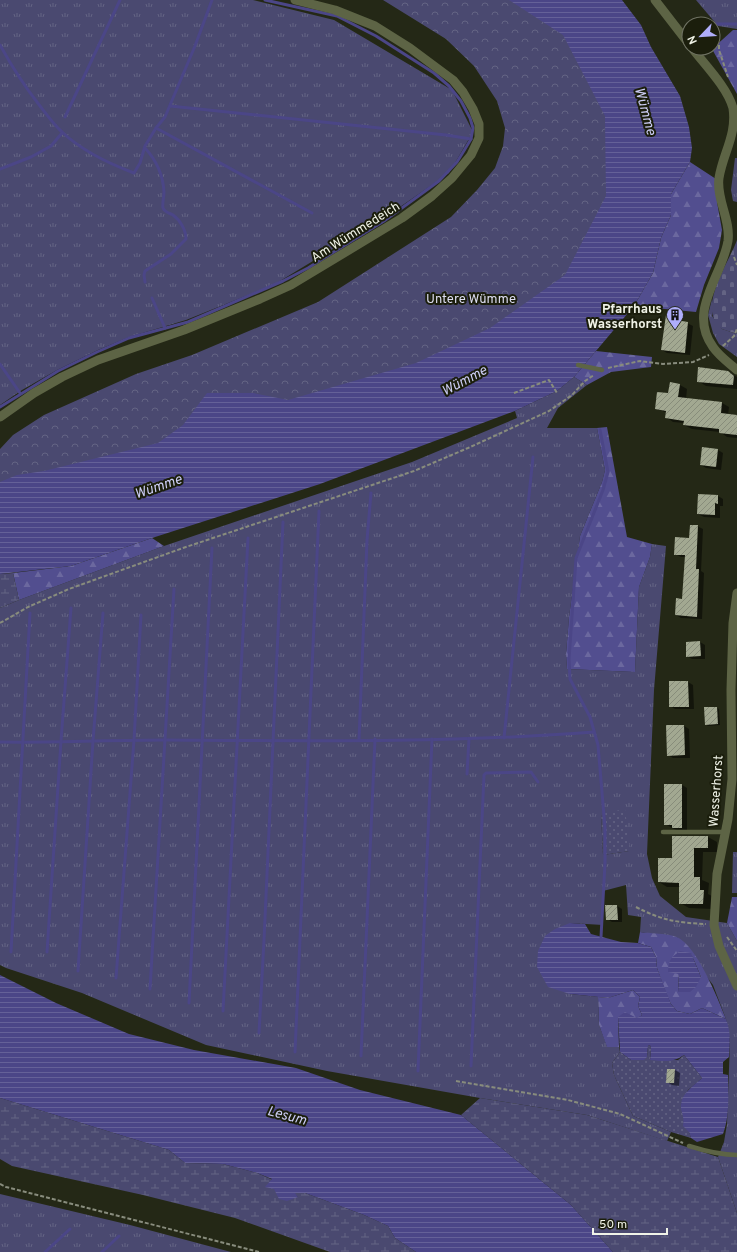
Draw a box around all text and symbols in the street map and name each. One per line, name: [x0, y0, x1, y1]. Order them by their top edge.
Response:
north arrow: [681, 16, 721, 56]
text: N: [685, 33, 701, 46]
water label: Wümme: [630, 86, 659, 138]
street label: Am Wümmedeich: [309, 199, 403, 266]
park label: Untere Wümme: [426, 292, 516, 308]
place label: Pfarrhaus Wasserhorst: [587, 302, 662, 333]
building icon: Pfarrhaus Wasserhorst: [665, 305, 685, 330]
water label: Wümme: [439, 362, 491, 400]
water label: Wümme: [133, 471, 185, 503]
street label: Wasserhorst: [706, 755, 727, 828]
water label: Lesum: [265, 1103, 309, 1130]
scale bar: [593, 1210, 667, 1236]
text: 50 m: [599, 1217, 627, 1233]

